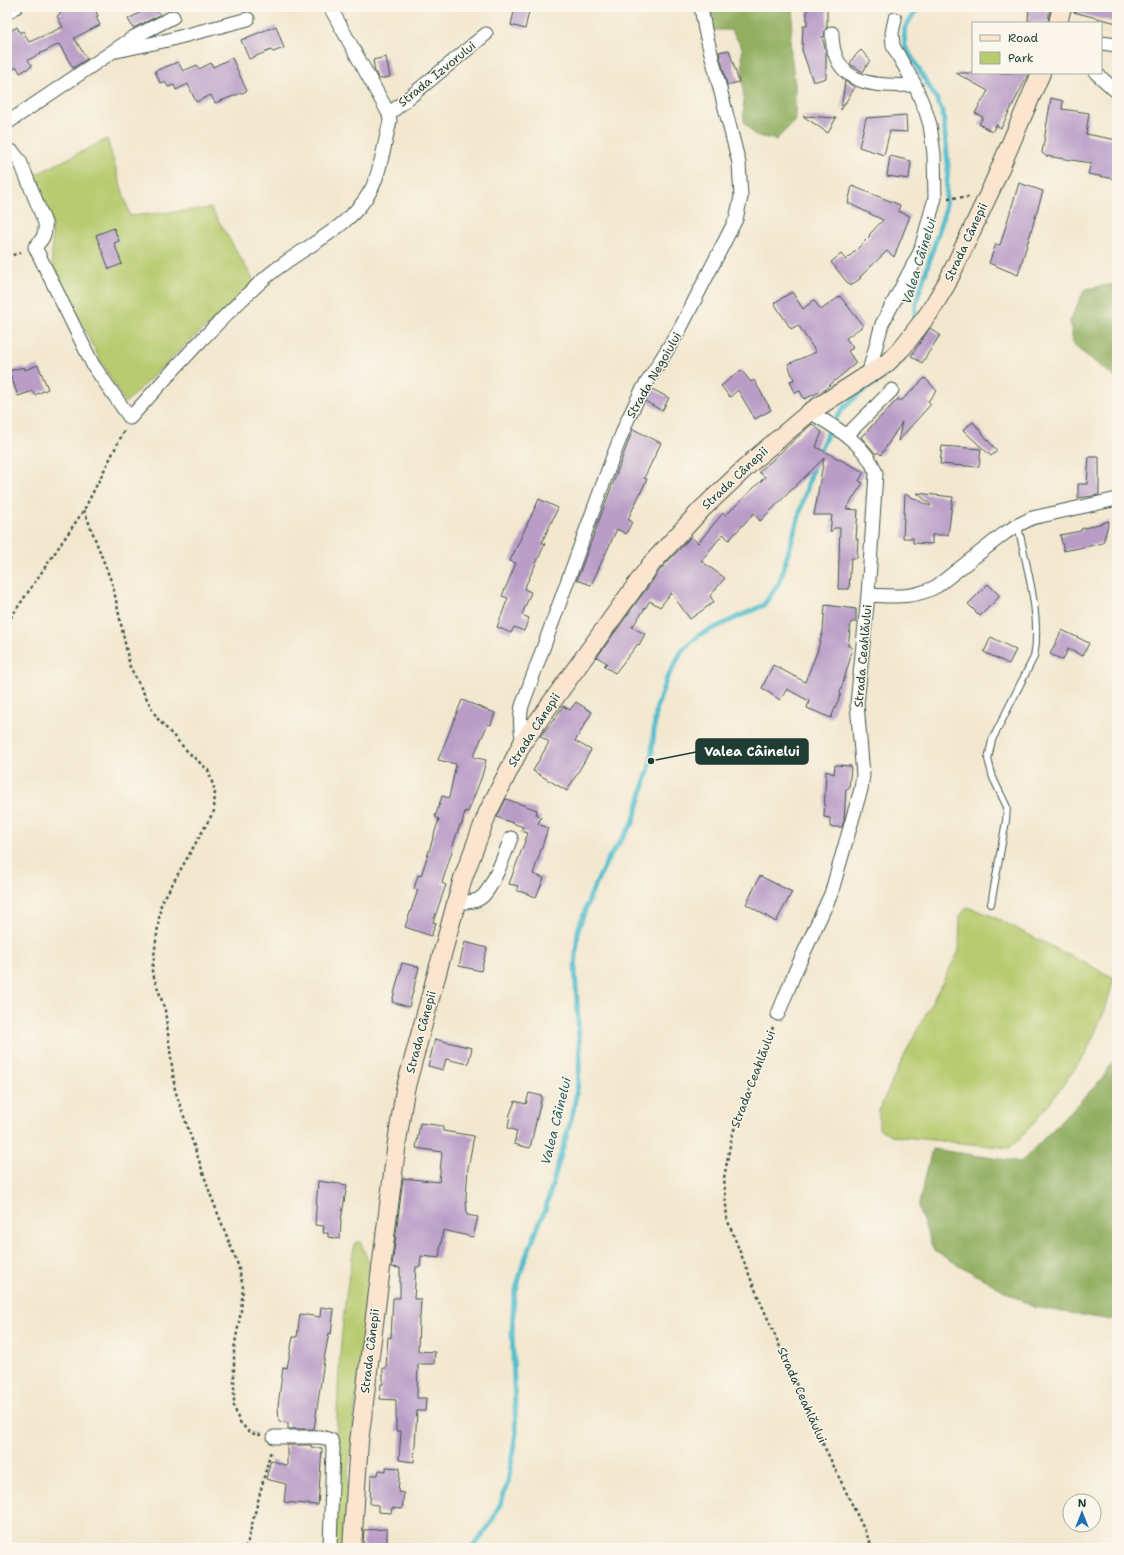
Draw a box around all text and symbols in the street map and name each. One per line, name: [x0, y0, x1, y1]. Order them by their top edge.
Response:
legend: [972, 22, 1102, 74]
text: Road: [1008, 30, 1039, 46]
street label: Strada Izvorului: [395, 38, 479, 110]
text: Park: [1008, 50, 1034, 66]
street label: Strada Cânepii: [941, 200, 991, 284]
water label: Valea Câinelui: [898, 215, 940, 306]
street label: Strada Negoiului: [623, 329, 685, 421]
street label: Strada Cânepii: [698, 443, 772, 513]
street label: Strada Ceahlăului: [851, 604, 875, 708]
street label: Strada Cânepii: [504, 690, 564, 770]
callout: Valea Câinelui: [696, 739, 808, 764]
text: Valea Câinelui: [704, 743, 800, 760]
street label: Strada Cânepii: [402, 989, 440, 1075]
street label: Strada Ceahlăului: [727, 1028, 779, 1130]
water label: Valea Câinelui: [537, 1075, 575, 1166]
street label: Strada Cânepii: [357, 1308, 383, 1394]
street label: Strada Ceahlăului: [774, 1345, 830, 1445]
north arrow: [1062, 1493, 1102, 1533]
text: N: [1078, 1496, 1087, 1511]

